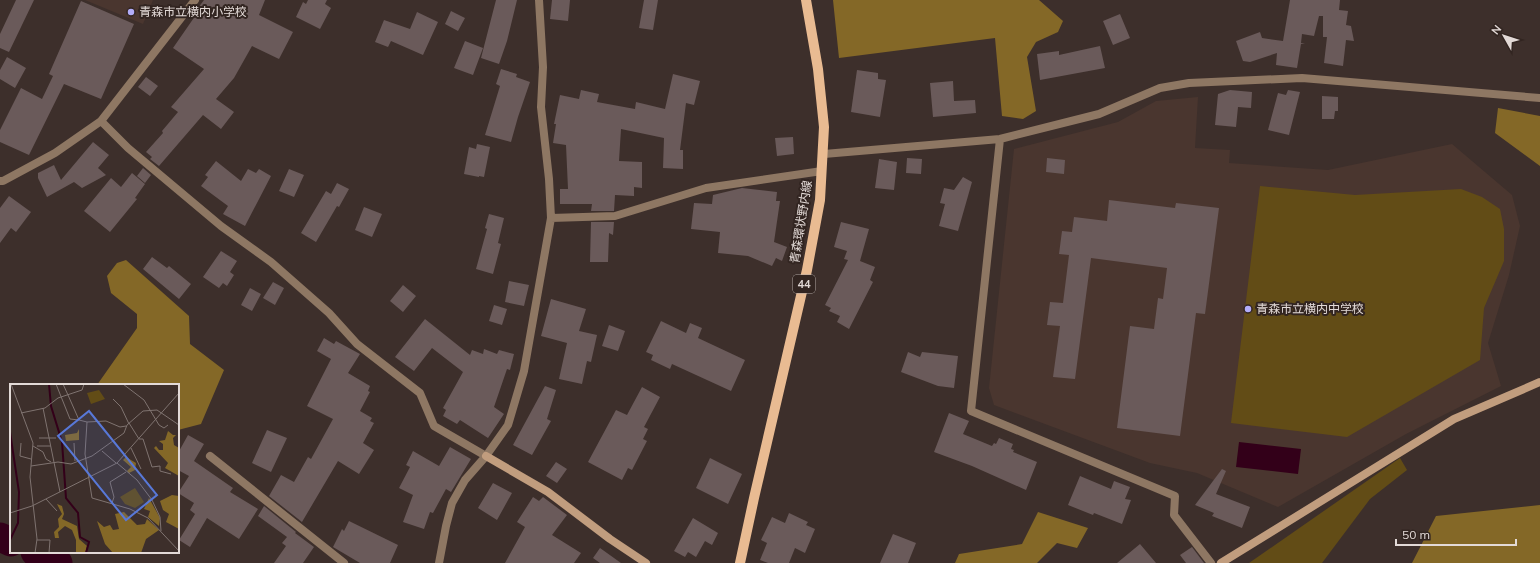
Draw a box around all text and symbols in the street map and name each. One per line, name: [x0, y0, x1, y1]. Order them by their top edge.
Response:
place label: 青森市立横内小学校: [139, 4, 247, 19]
marker: 青森市立横内小学校: [126, 7, 136, 17]
north arrow: [1484, 16, 1524, 56]
text: N: [1488, 22, 1504, 37]
street label: 青森環状野内線: [787, 179, 814, 265]
road number: 44: [793, 275, 815, 293]
place label: 青森市立横内中学校: [1256, 301, 1364, 316]
marker: 青森市立横内中学校: [1243, 304, 1253, 314]
inset map: [10, 384, 179, 553]
scale bar: [1396, 521, 1516, 547]
text: 50 m: [1402, 527, 1430, 542]

